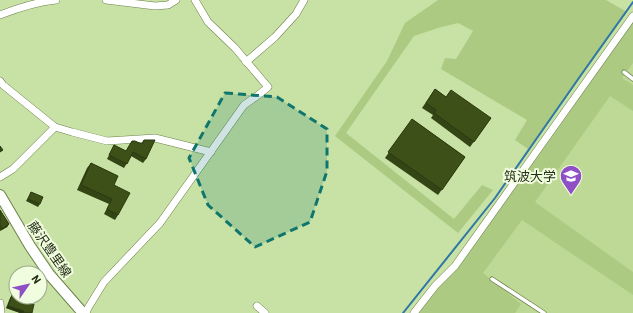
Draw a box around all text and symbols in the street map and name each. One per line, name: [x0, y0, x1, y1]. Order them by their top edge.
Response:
school or university icon: 筑波大学: [558, 163, 584, 196]
place label: 筑波大学: [504, 168, 556, 184]
street label: 藤沢豊里線: [25, 218, 75, 280]
north arrow: [8, 265, 48, 305]
text: N: [29, 272, 44, 286]

